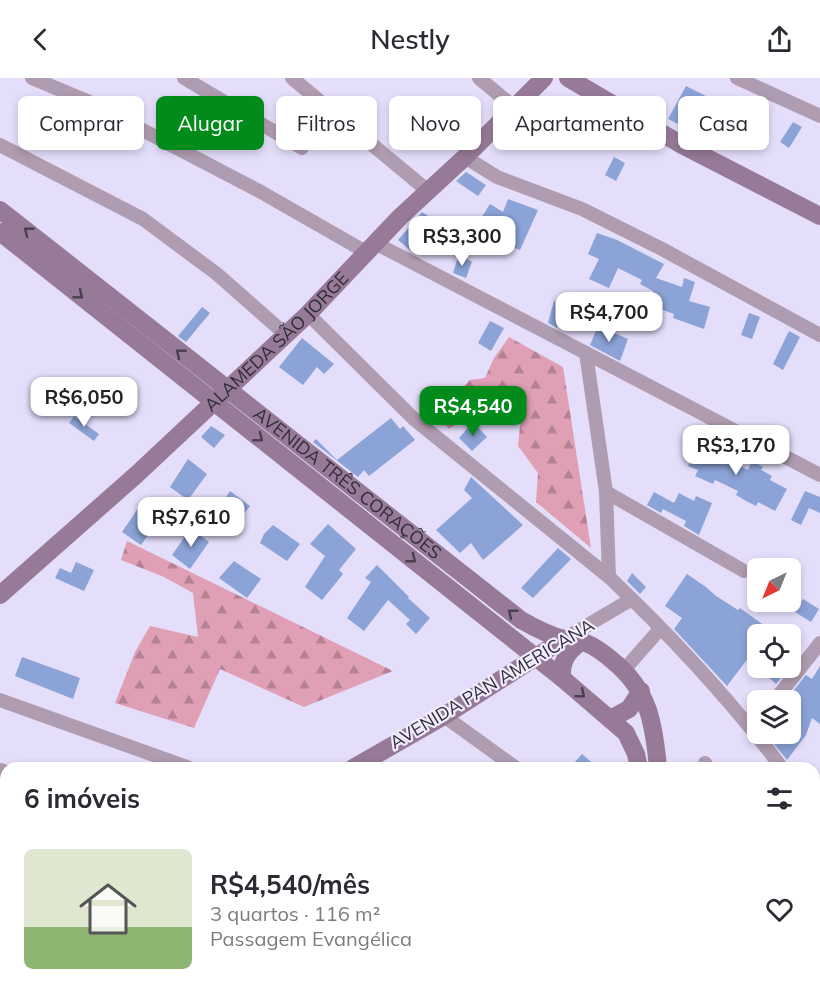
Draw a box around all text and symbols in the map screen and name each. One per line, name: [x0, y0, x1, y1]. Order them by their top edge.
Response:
text: Nestly: [370, 22, 450, 56]
icon: back: [24, 23, 57, 56]
icon: share: [763, 23, 796, 56]
chip: Comprar: [18, 96, 144, 150]
chip: Alugar: [156, 96, 264, 150]
chip: Filtros: [276, 96, 377, 150]
chip: Novo: [389, 96, 481, 150]
chip: Apartamento: [493, 96, 666, 150]
chip: Casa: [678, 96, 769, 150]
pin: R$3,300: [407, 216, 517, 267]
text: R$3,300: [423, 223, 502, 248]
one-way arrow: [24, 228, 35, 239]
street label: ALAMEDA SÃO JORGE: [199, 267, 353, 416]
one-way arrow: [72, 287, 83, 298]
pin: R$4,700: [554, 292, 664, 343]
text: R$4,700: [570, 299, 649, 324]
one-way arrow: [176, 349, 187, 360]
pin: R$6,050: [29, 377, 139, 428]
text: R$6,050: [45, 384, 124, 409]
pin: R$4,540: [418, 386, 528, 437]
text: R$4,540: [434, 393, 513, 418]
street label: AVENIDA TRÊS CORAÇÕES: [249, 402, 446, 564]
pin: R$3,170: [681, 425, 791, 476]
one-way arrow: [252, 431, 263, 442]
text: R$3,170: [697, 432, 776, 457]
pin: R$7,610: [136, 497, 246, 548]
text: R$7,610: [152, 504, 231, 529]
one-way arrow: [405, 552, 416, 563]
north arrow: [747, 558, 801, 612]
map controls: [747, 558, 801, 744]
one-way arrow: [508, 610, 519, 621]
street label: AVENIDA PAN AMERICANA: [385, 613, 598, 754]
button: locate: [747, 624, 801, 678]
one-way arrow: [574, 687, 585, 698]
button: layers: [747, 690, 801, 744]
text: 6 imóveis: [24, 782, 140, 815]
icon: filters: [763, 782, 796, 815]
text: R$4,540/mês: [210, 868, 370, 901]
icon: home: [72, 873, 144, 945]
icon: heart: [763, 893, 796, 926]
text: 3 quartos · 116 m²: [210, 901, 380, 926]
text: Passagem Evangélica: [210, 926, 412, 951]

